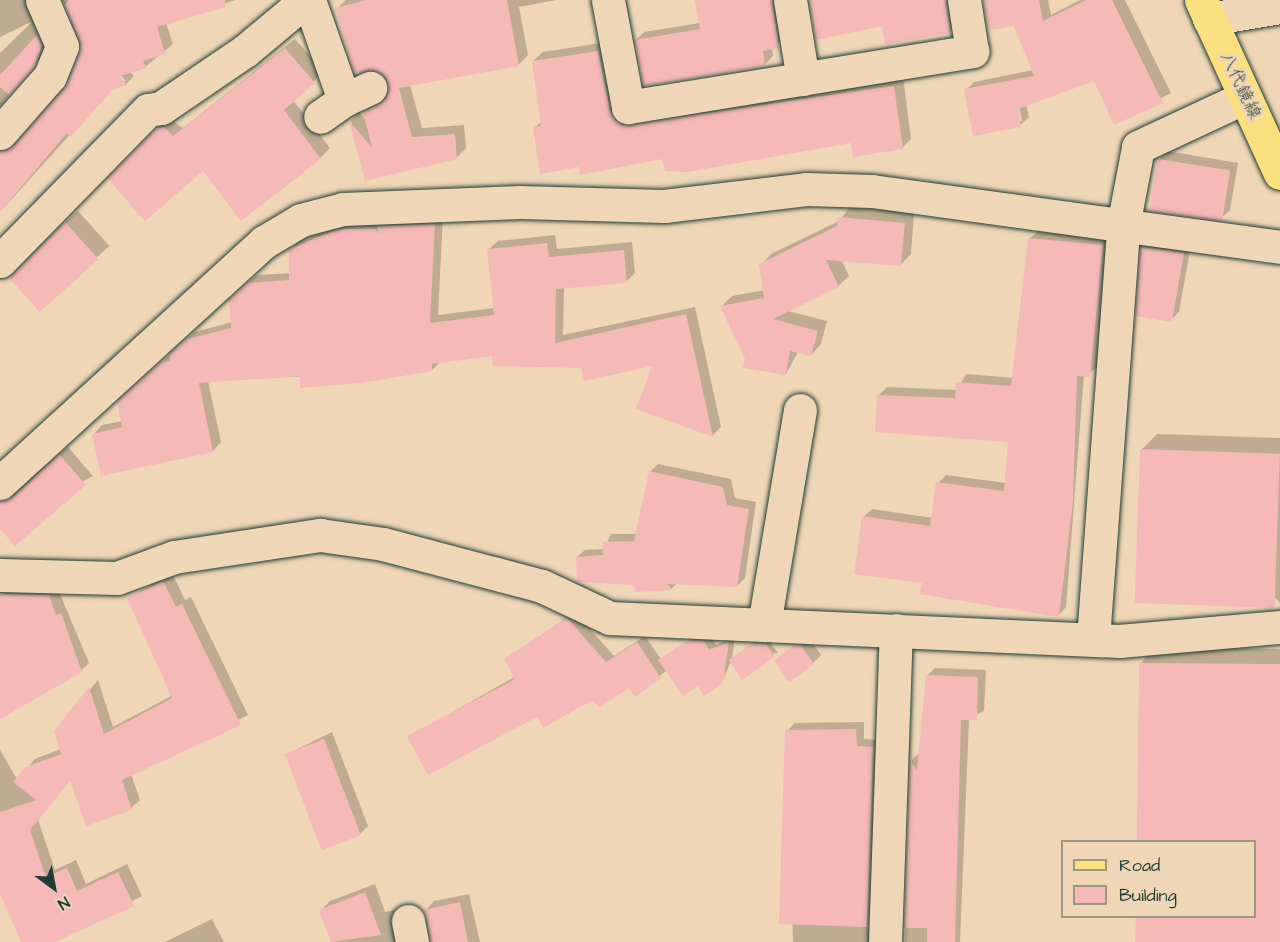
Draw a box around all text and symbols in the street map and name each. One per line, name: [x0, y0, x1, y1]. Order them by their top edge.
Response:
street label: 八代鏡線: [1215, 49, 1265, 123]
legend: [1061, 840, 1256, 918]
text: Road: [1119, 853, 1160, 878]
north arrow: [24, 858, 84, 918]
text: Building: [1119, 883, 1177, 908]
text: N: [53, 891, 74, 915]

